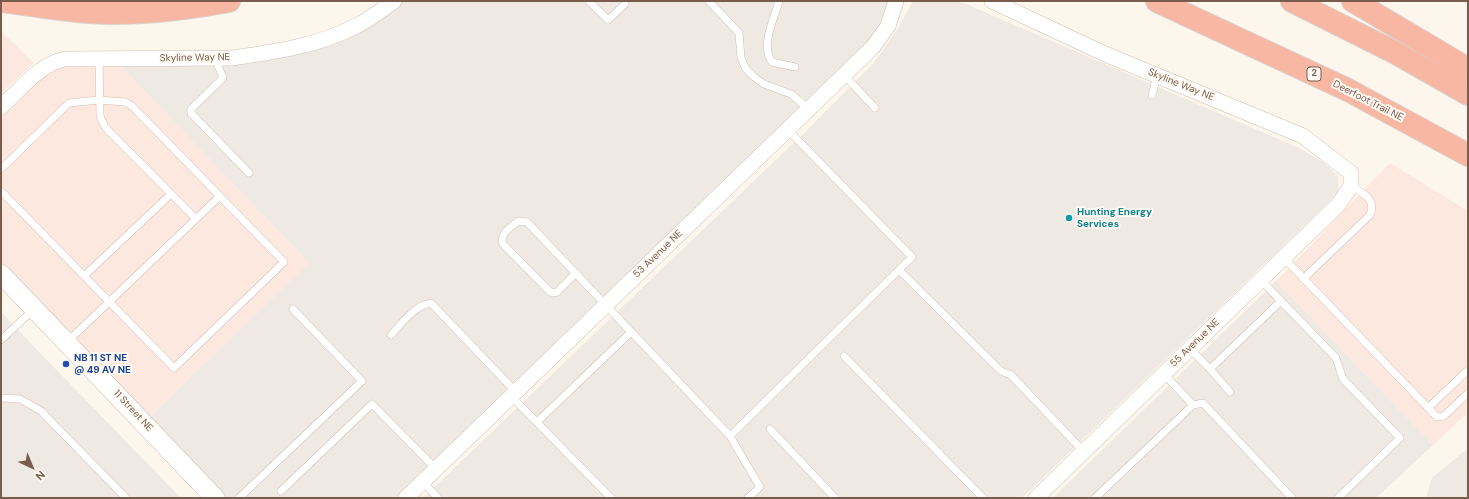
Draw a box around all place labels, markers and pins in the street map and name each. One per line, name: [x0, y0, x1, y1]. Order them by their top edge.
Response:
place label: Hunting Energy Services: [1077, 206, 1152, 230]
marker: Hunting Energy Services: [1064, 213, 1074, 223]
place label: NB 11 ST NE @ 49 AV NE: [74, 352, 131, 376]
marker: NB 11 ST NE @ 49 AV NE: [61, 359, 71, 369]

